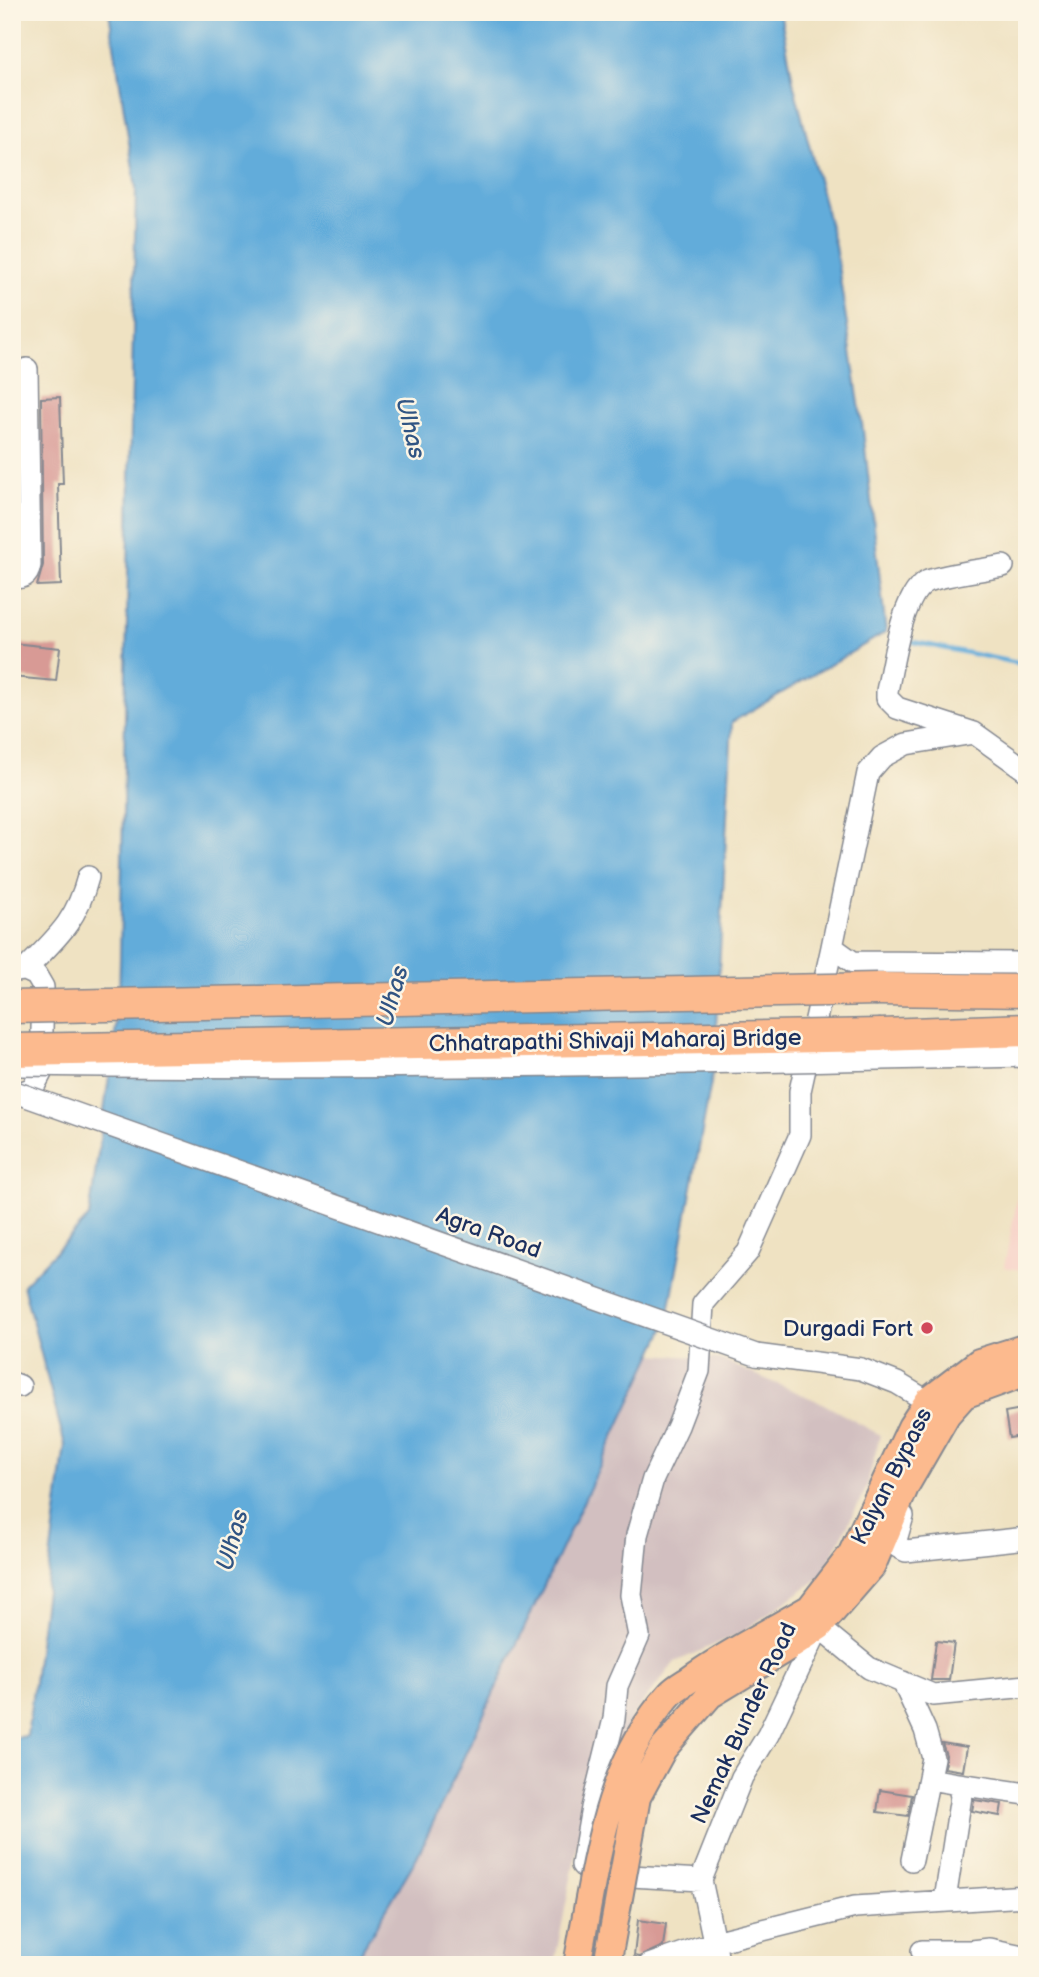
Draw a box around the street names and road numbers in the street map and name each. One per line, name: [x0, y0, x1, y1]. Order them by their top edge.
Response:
street label: Chhatrapathi Shivaji Maharaj Bridge: [428, 1024, 802, 1058]
street label: Agra Road: [432, 1201, 545, 1265]
street label: Kalyan Bypass: [845, 1403, 938, 1550]
street label: Nemak Bunder Road: [685, 1618, 803, 1829]

